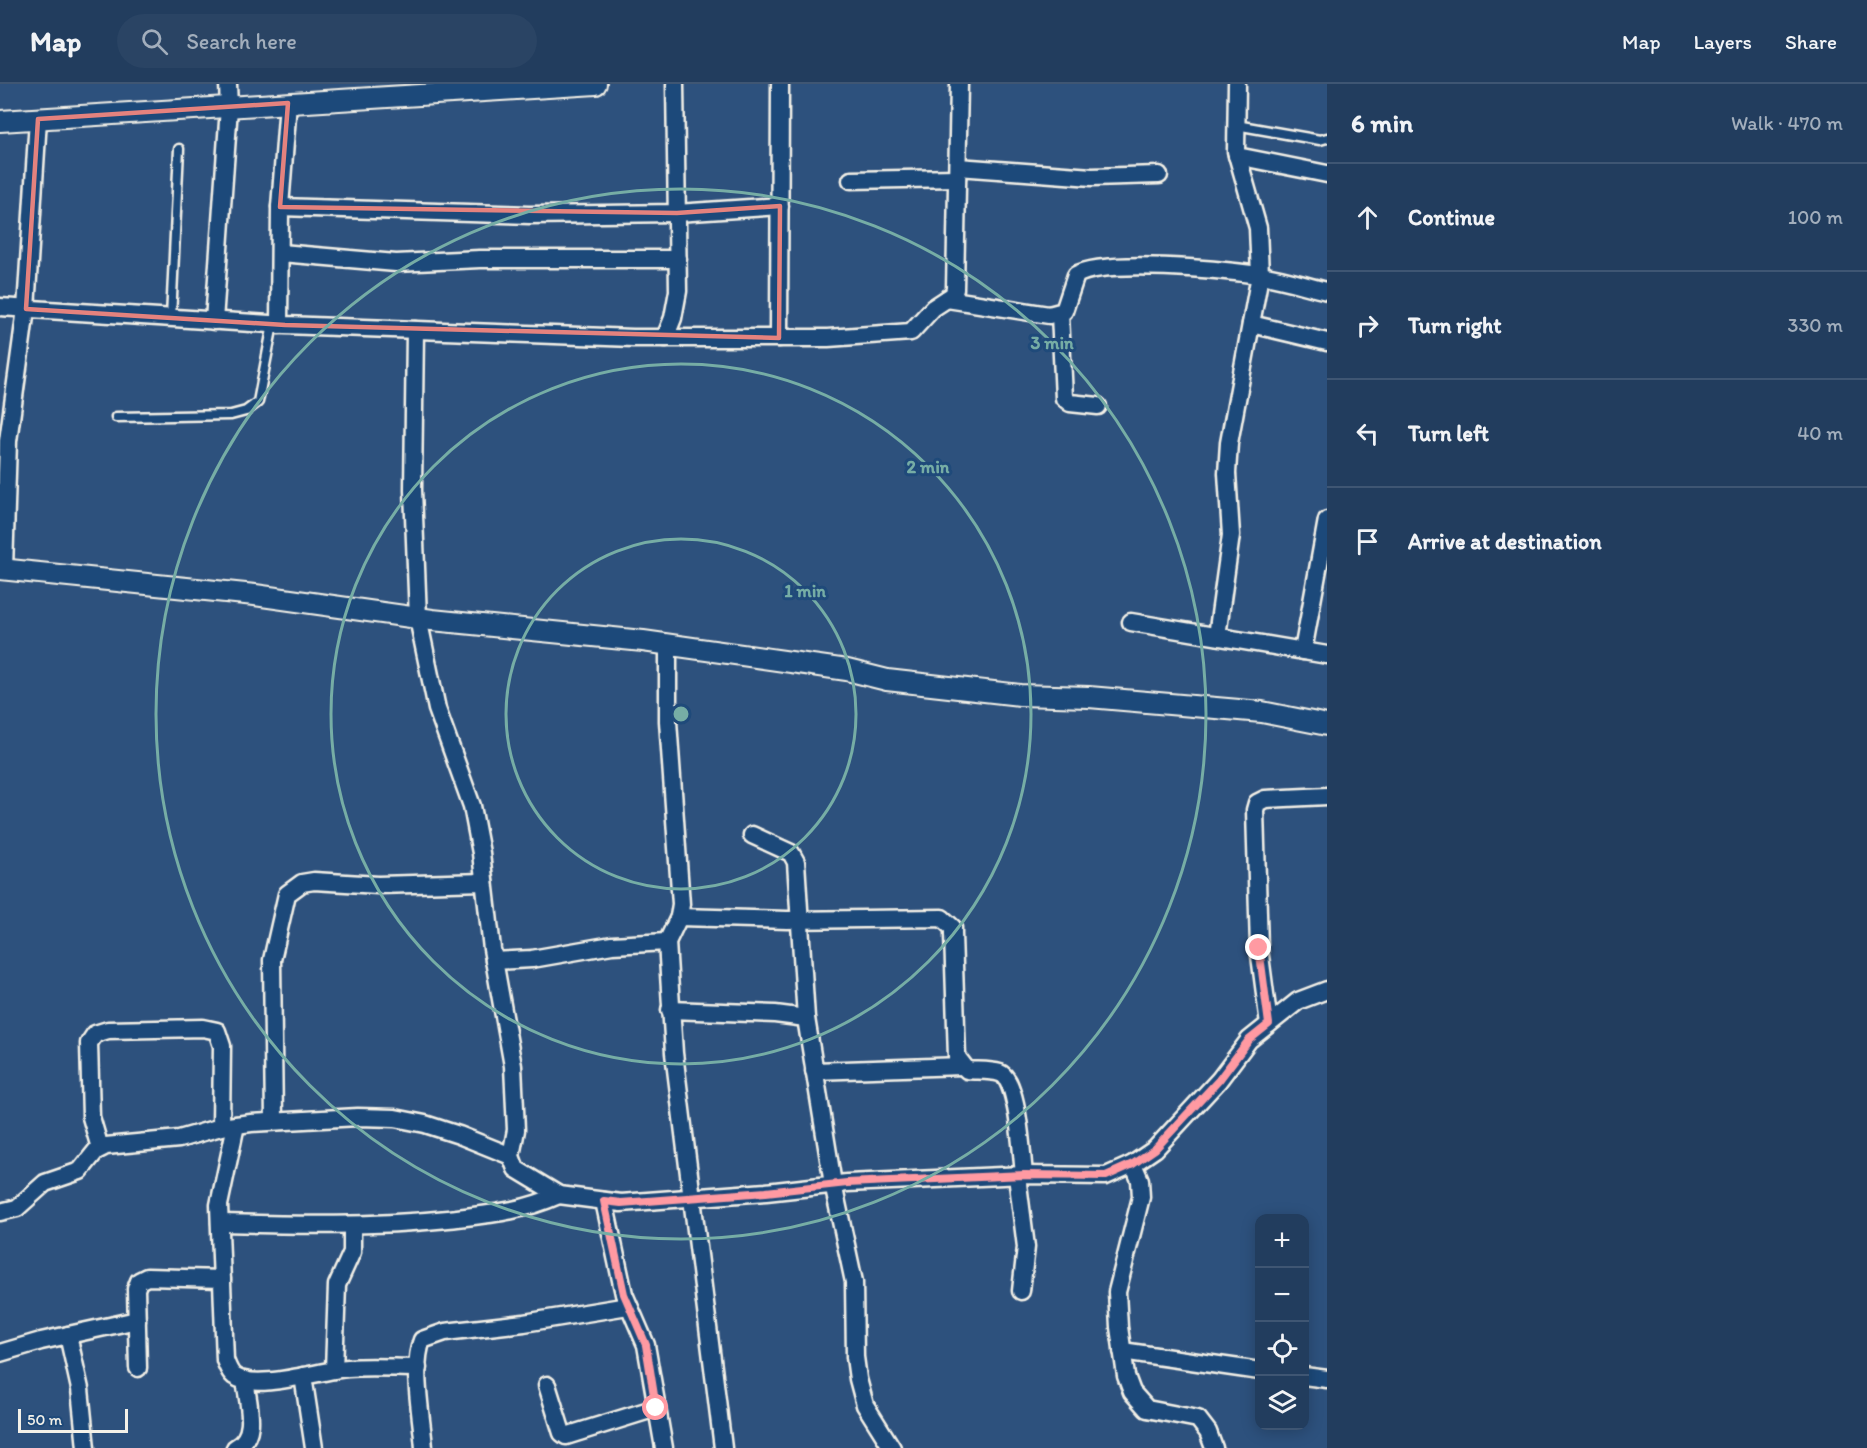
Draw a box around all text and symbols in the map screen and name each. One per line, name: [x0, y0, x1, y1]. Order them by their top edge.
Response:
search box: [117, 14, 537, 68]
text: Map: [30, 24, 81, 58]
icon: search: [138, 25, 171, 58]
text: Search here: [186, 28, 297, 55]
text: Map: [1622, 29, 1661, 54]
text: Layers: [1694, 29, 1752, 54]
text: Share: [1785, 29, 1837, 54]
text: 6 min: [1351, 107, 1413, 139]
text: Walk · 470 m: [1731, 111, 1843, 135]
icon: ahead: [1351, 201, 1384, 234]
text: Continue: [1408, 204, 1495, 231]
text: 100 m: [1788, 205, 1843, 229]
icon: right: [1351, 309, 1384, 342]
text: Turn right: [1408, 312, 1502, 339]
text: 330 m: [1788, 313, 1843, 337]
text: 3 min: [1030, 332, 1074, 354]
icon: left: [1351, 417, 1384, 450]
text: Turn left: [1408, 420, 1489, 447]
text: 40 m: [1797, 421, 1843, 445]
text: 2 min: [907, 456, 950, 478]
icon: arrive: [1351, 525, 1384, 558]
text: Arrive at destination: [1408, 528, 1602, 555]
text: 1 min: [784, 580, 826, 602]
centre of rings: [671, 704, 691, 724]
route end: [1245, 934, 1271, 960]
map controls: [1255, 1214, 1309, 1430]
button: +: [1255, 1214, 1309, 1268]
button: −: [1255, 1268, 1309, 1322]
button: locate: [1255, 1322, 1309, 1376]
button: layers: [1255, 1376, 1309, 1430]
route start: [642, 1394, 668, 1420]
scale bar: [18, 1406, 128, 1434]
text: 50 m: [27, 1410, 62, 1429]

